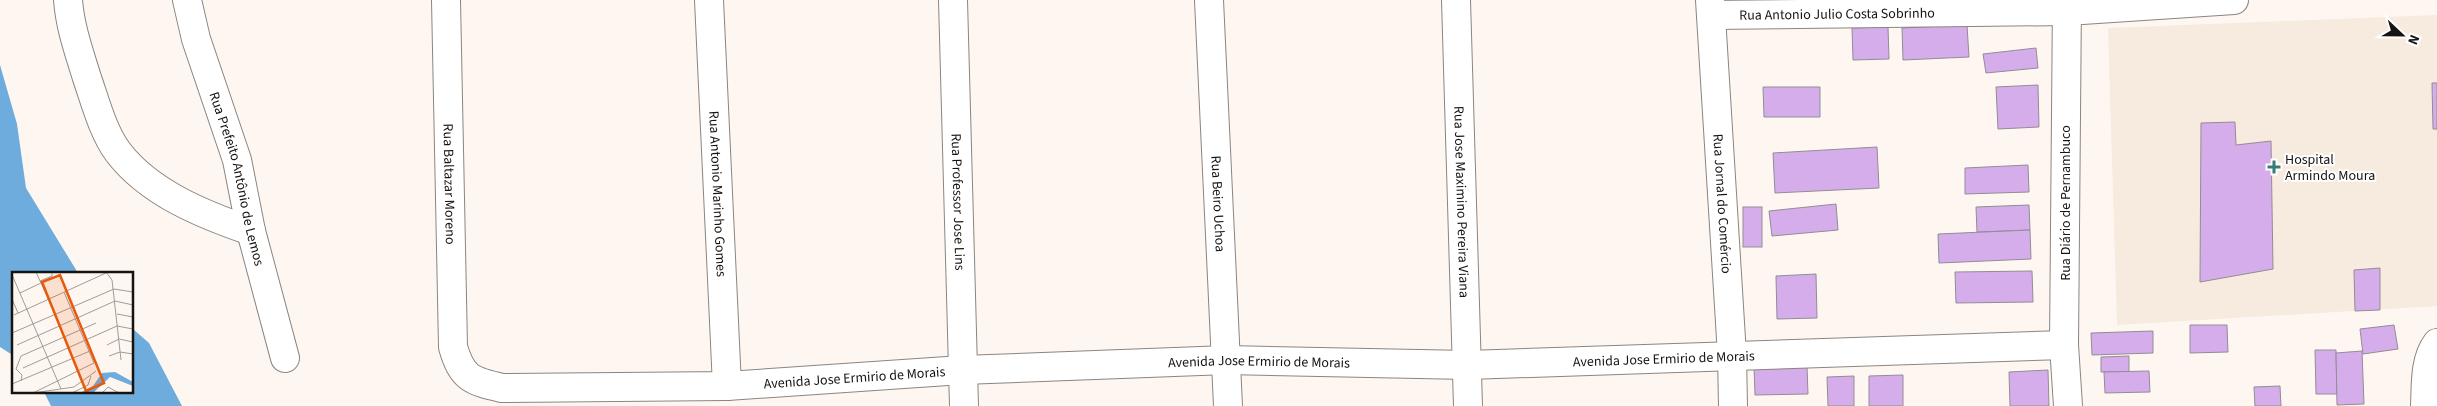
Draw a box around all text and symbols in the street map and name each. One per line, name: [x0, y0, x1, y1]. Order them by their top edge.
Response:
street label: Rua Antonio Julio Costa Sobrinho: [1739, 3, 1935, 26]
north arrow: [2377, 10, 2427, 60]
text: N: [2402, 31, 2424, 48]
street label: Rua Prefeito Antônio de Lemos: [204, 89, 269, 268]
street label: Rua Jose Maximino Pereira Viana: [1448, 106, 1474, 298]
street label: Rua Antonio Marinho Gomes: [703, 110, 731, 278]
street label: Rua Baltazar Moreno: [437, 123, 460, 245]
street label: Rua Diário de Pernambuco: [2056, 125, 2076, 281]
street label: Rua Professor Jose Lins: [946, 133, 969, 271]
street label: Rua Jornal do Comércio: [1707, 133, 1736, 274]
place label: Hospital Armindo Moura: [2285, 150, 2375, 186]
street label: Rua Beiro Uchoa: [1205, 155, 1230, 253]
marker: Hospital Armindo Moura: [2267, 160, 2281, 174]
inset map: [12, 272, 134, 394]
street label: Avenida Jose Ermirio de Morais: [1573, 346, 1755, 372]
street label: Avenida Jose Ermirio de Morais: [1168, 351, 1350, 374]
street label: Avenida Jose Ermirio de Morais: [763, 362, 946, 394]

